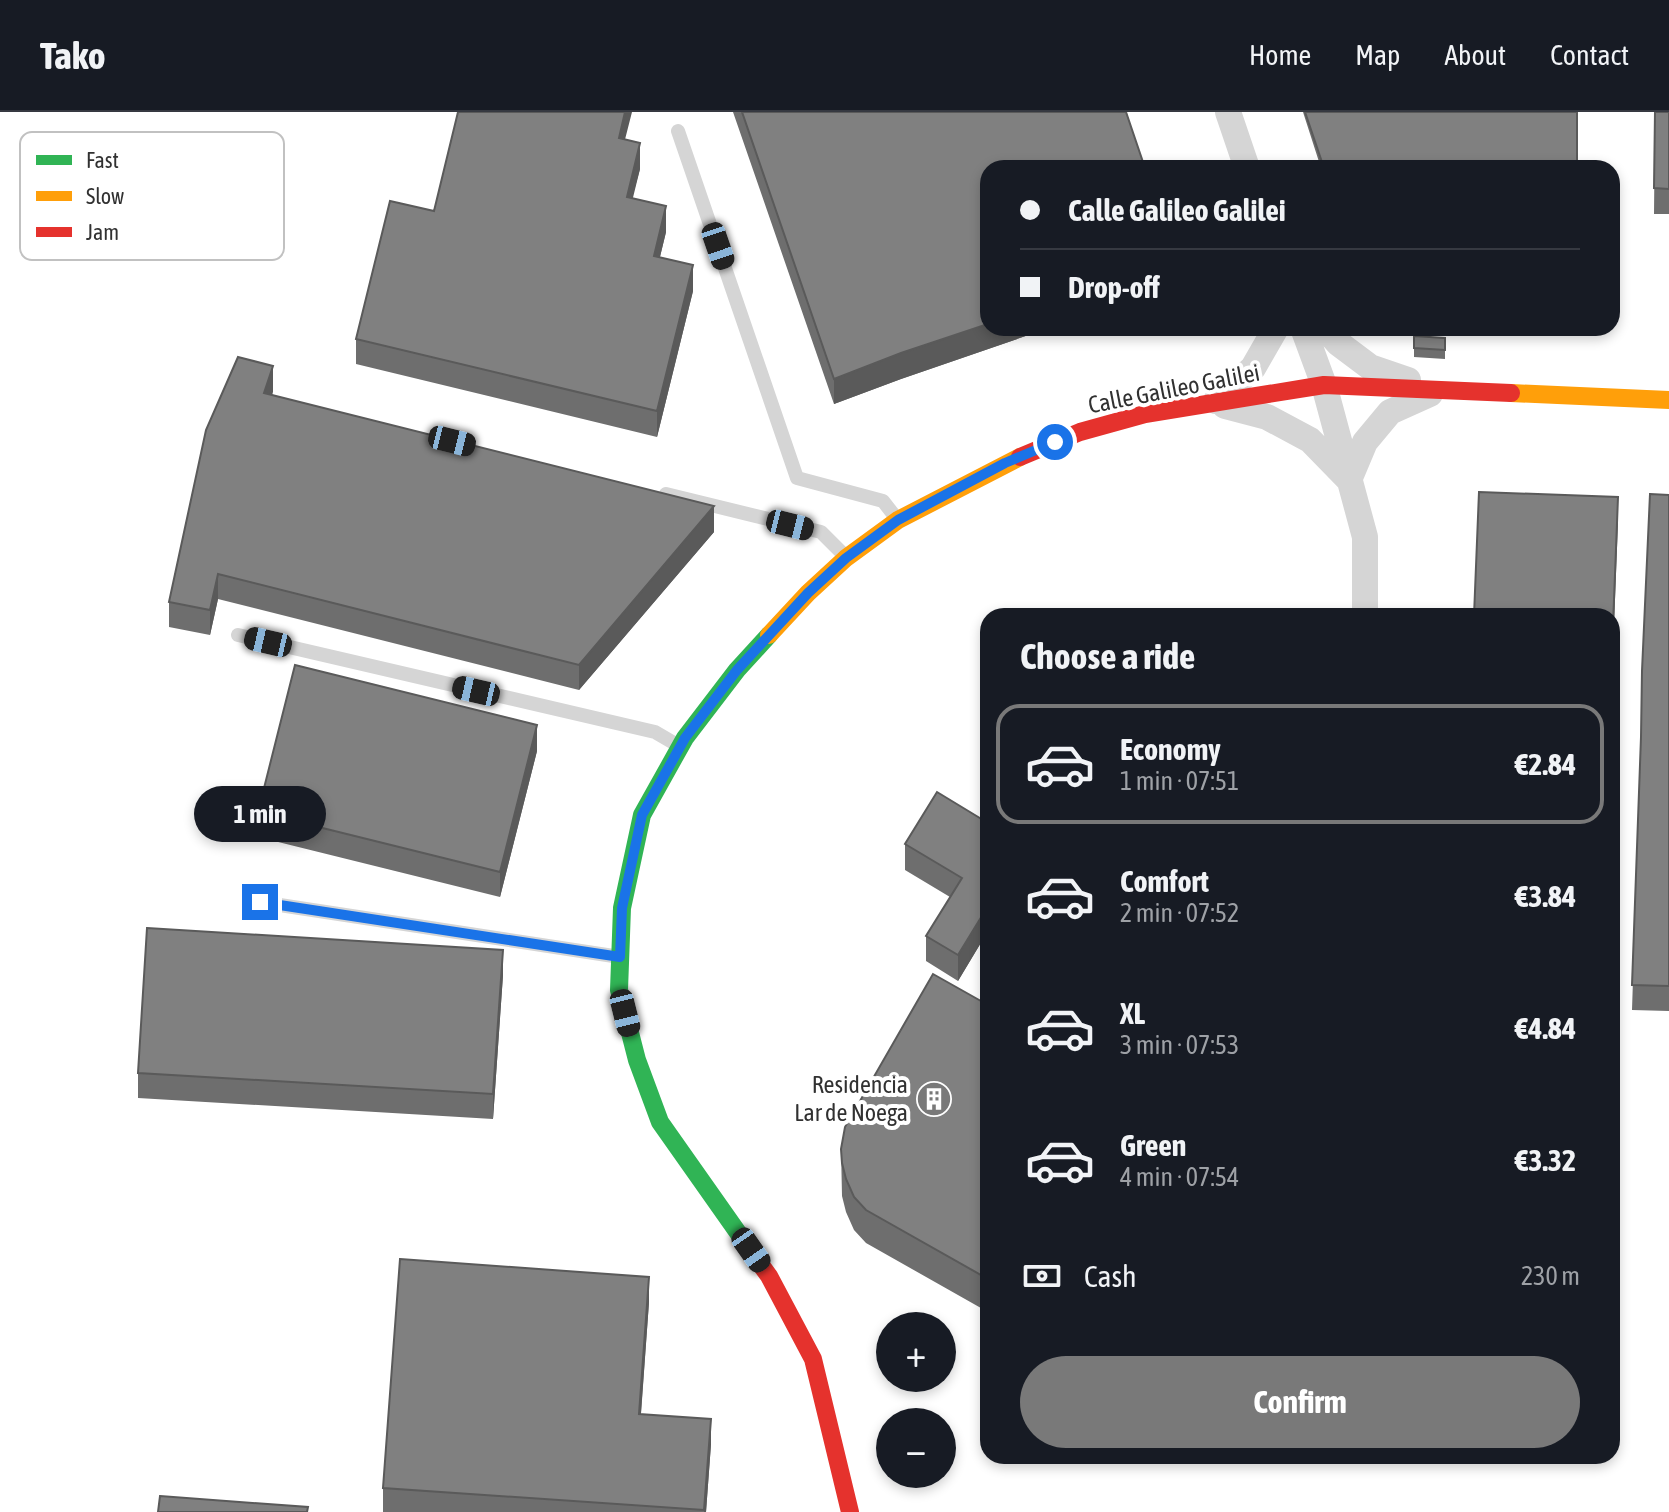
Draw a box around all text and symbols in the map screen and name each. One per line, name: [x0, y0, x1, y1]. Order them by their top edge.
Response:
text: Tako: [40, 34, 106, 77]
text: Home: [1249, 39, 1311, 71]
text: Map: [1355, 39, 1400, 71]
text: About: [1444, 39, 1506, 71]
text: Contact: [1550, 39, 1629, 71]
legend: [20, 132, 284, 260]
text: Fast: [86, 147, 119, 173]
text: Slow: [86, 183, 124, 209]
text: Calle Galileo Galilei: [1068, 193, 1286, 227]
text: Jam: [86, 219, 119, 245]
car: [699, 219, 737, 273]
text: Drop-off: [1068, 270, 1160, 304]
street label: Calle Galileo Galilei: [1086, 359, 1262, 418]
car: [426, 424, 478, 458]
route start: [1037, 424, 1073, 460]
car: [764, 508, 816, 542]
car: [242, 625, 294, 659]
text: Choose a ride: [1020, 635, 1195, 677]
car: [450, 674, 502, 708]
icon: car: [1024, 728, 1096, 800]
text: Economy: [1120, 732, 1221, 766]
text: €2.84: [1515, 747, 1576, 781]
text: 1 min · 07:51: [1120, 766, 1239, 796]
callout: 1 min: [194, 786, 326, 842]
text: 1 min: [233, 799, 287, 829]
icon: car: [1024, 860, 1096, 932]
text: Comfort: [1120, 864, 1209, 898]
text: €3.84: [1515, 879, 1576, 913]
route end: [242, 884, 278, 920]
text: 2 min · 07:52: [1120, 898, 1239, 928]
car: [608, 987, 642, 1039]
icon: car: [1024, 992, 1096, 1064]
text: XL: [1120, 996, 1145, 1030]
text: €4.84: [1515, 1011, 1576, 1045]
text: 3 min · 07:53: [1120, 1030, 1239, 1060]
place label: Residencia Lar de Noega: [794, 1071, 908, 1126]
building icon: Residencia Lar de Noega: [915, 1080, 953, 1118]
icon: car: [1024, 1124, 1096, 1196]
text: Green: [1120, 1128, 1186, 1162]
text: €3.32: [1515, 1143, 1576, 1177]
text: 4 min · 07:54: [1120, 1162, 1239, 1192]
car: [727, 1223, 775, 1277]
icon: cash: [1020, 1254, 1064, 1298]
text: Cash: [1084, 1259, 1137, 1293]
text: 230 m: [1521, 1261, 1580, 1291]
map controls: [876, 1312, 956, 1488]
button: +: [876, 1312, 956, 1392]
button: Confirm: [1020, 1356, 1580, 1448]
button: −: [876, 1408, 956, 1488]

